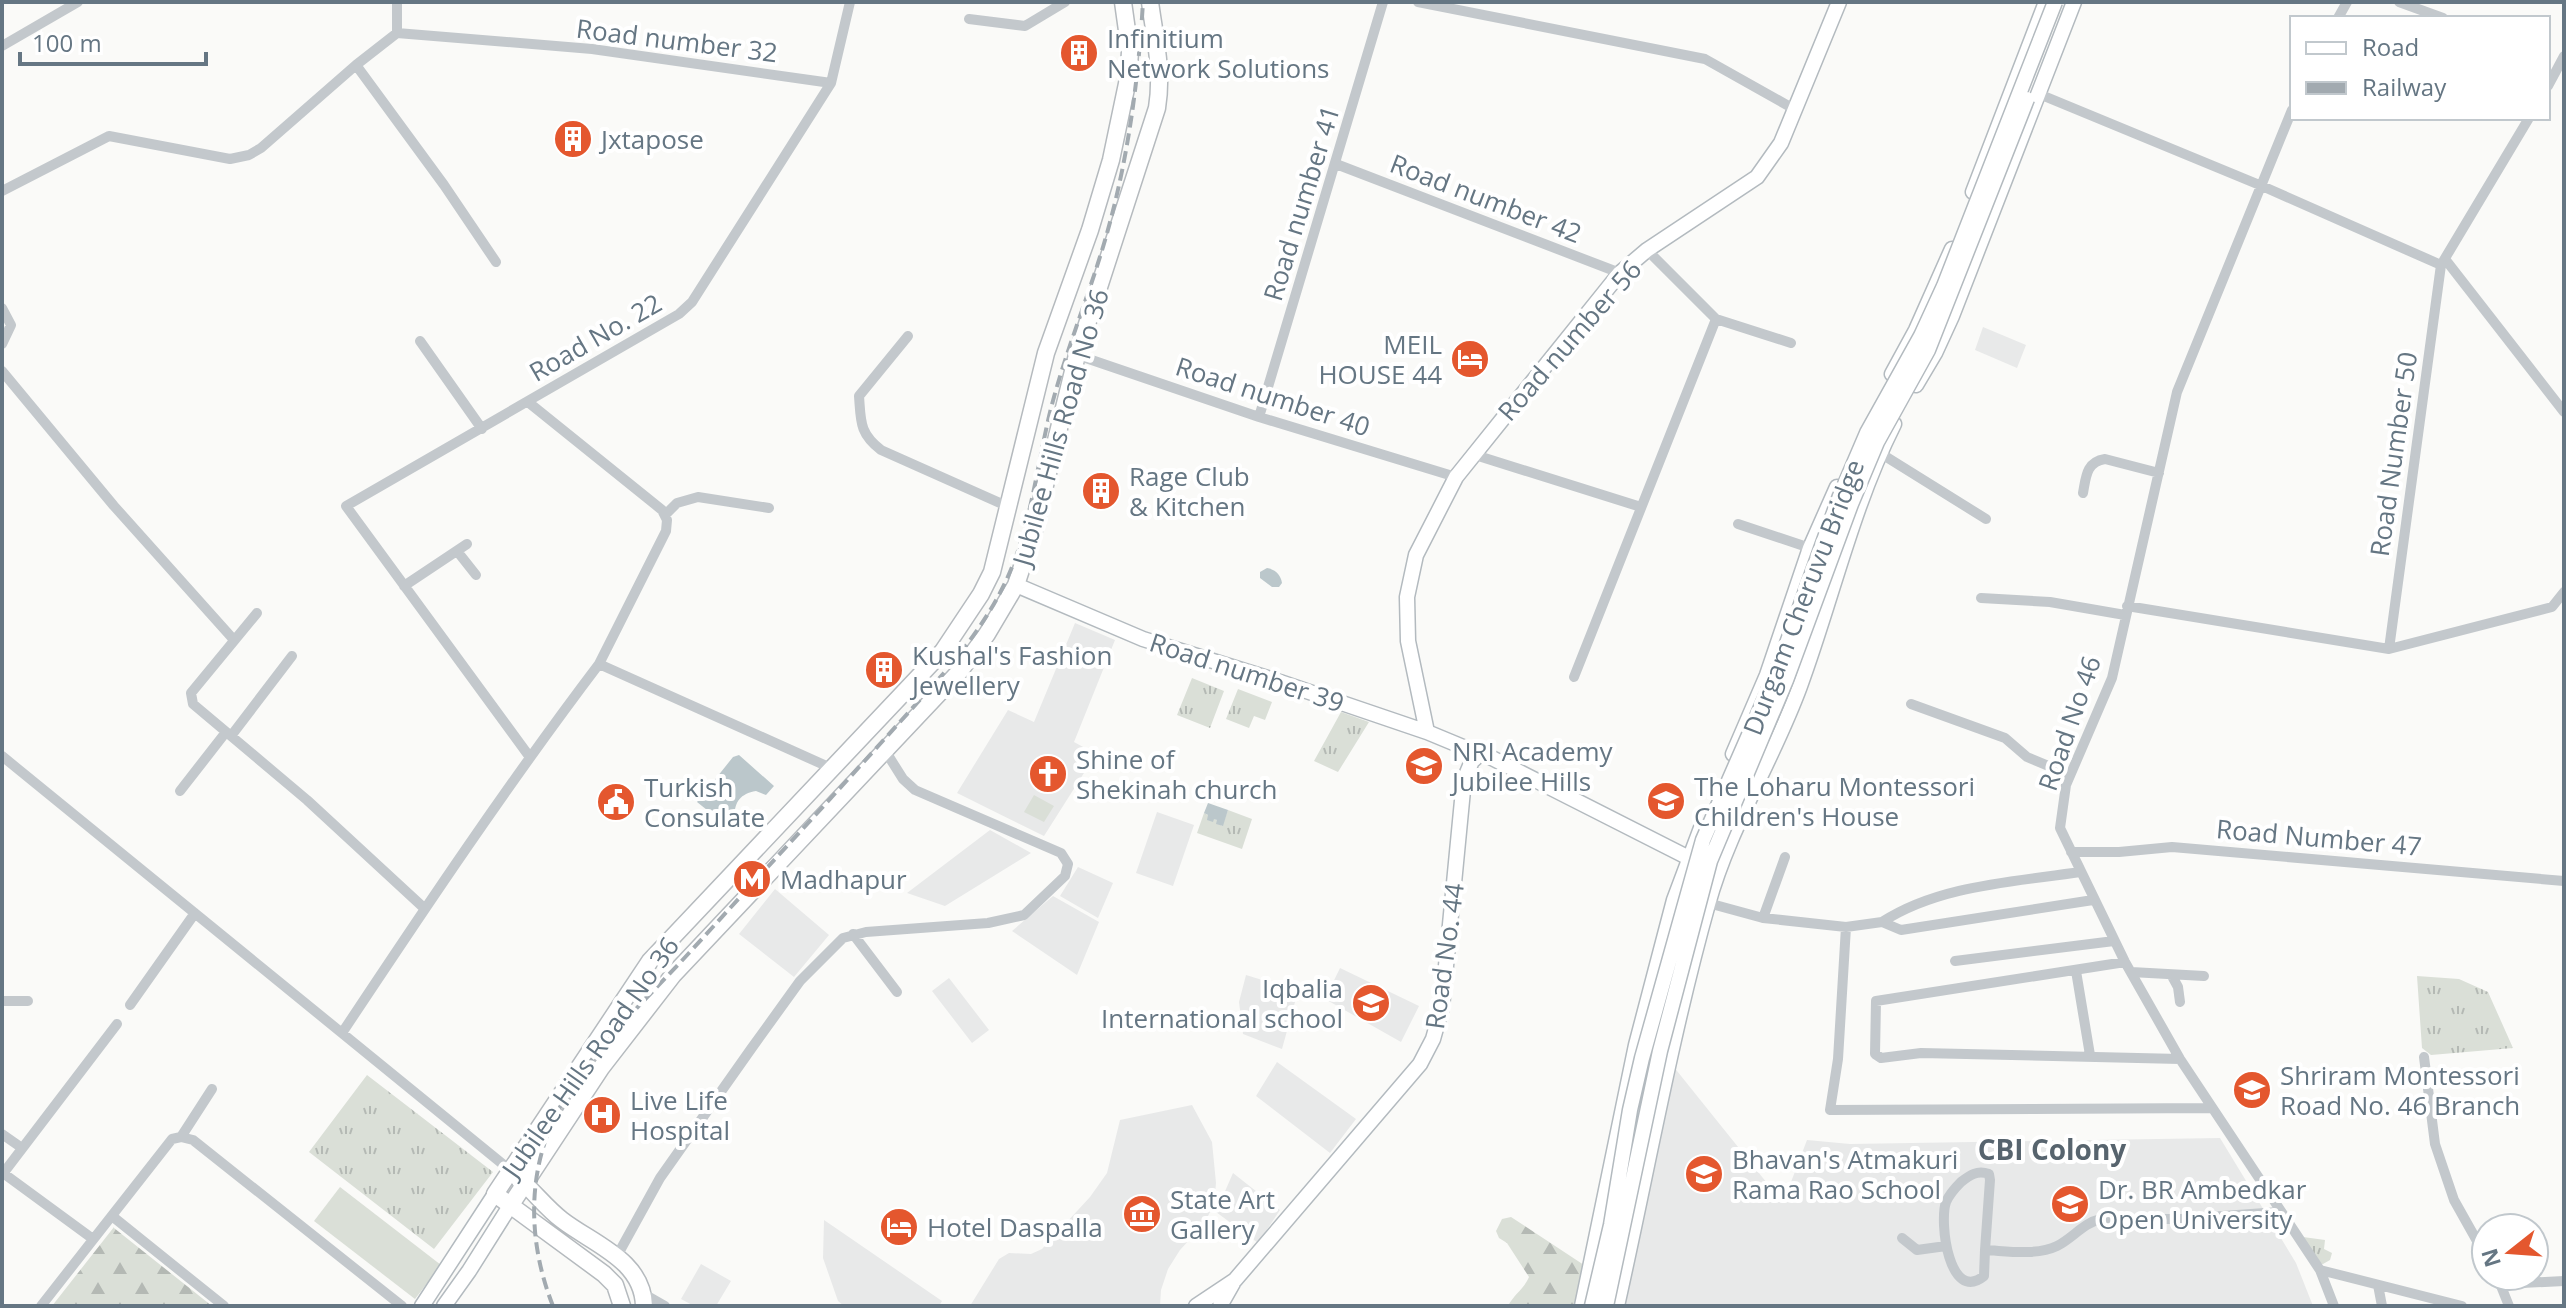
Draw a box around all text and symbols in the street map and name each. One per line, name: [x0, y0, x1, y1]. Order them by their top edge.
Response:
street label: Road number 32: [574, 10, 780, 70]
scale bar: [20, 16, 206, 66]
legend: [2290, 16, 2550, 120]
place label: Infinitium Network Solutions: [1107, 20, 1330, 86]
text: 100 m: [32, 26, 102, 59]
text: Road: [2362, 30, 2419, 63]
building icon: Infinitium Network Solutions: [1058, 32, 1100, 74]
text: Railway: [2362, 70, 2447, 103]
street label: Road number 41: [1254, 101, 1348, 305]
building icon: Jxtapose: [552, 118, 594, 160]
place label: Jxtapose: [598, 121, 704, 157]
street label: Road number 42: [1385, 145, 1587, 251]
street label: Road number 56: [1489, 252, 1649, 428]
street label: Jubilee Hills Road No 36: [1002, 284, 1117, 573]
street label: Road No. 22: [522, 285, 668, 389]
place label: MEIL HOUSE 44: [1318, 326, 1442, 392]
hotel icon: MEIL HOUSE 44: [1449, 338, 1491, 380]
street label: Road number 40: [1171, 348, 1375, 444]
street label: Road Number 50: [2361, 349, 2425, 559]
street label: Durgam Cheruvu Bridge: [1734, 454, 1872, 740]
place label: Rage Club & Kitchen: [1129, 458, 1250, 524]
building icon: Rage Club & Kitchen: [1080, 470, 1122, 512]
street label: Road number 39: [1145, 624, 1349, 720]
place label: Kushal's Fashion Jewellery: [909, 637, 1112, 703]
building icon: Kushal's Fashion Jewellery: [863, 649, 905, 691]
street label: Road No 46: [2029, 651, 2109, 795]
place label: NRI Academy Jubilee Hills: [1449, 733, 1614, 799]
place label: Shine of Shekinah church: [1076, 741, 1278, 807]
school or university icon: NRI Academy Jubilee Hills: [1403, 745, 1445, 787]
church icon: Shine of Shekinah church: [1027, 753, 1069, 795]
place label: The Loharu Montessori Children's House: [1694, 768, 1975, 834]
place label: Turkish Consulate: [644, 769, 765, 835]
school or university icon: The Loharu Montessori Children's House: [1645, 780, 1687, 822]
public building icon: Turkish Consulate: [595, 781, 637, 823]
street label: Road Number 47: [2215, 810, 2423, 864]
metro station icon: Madhapur: [731, 858, 773, 900]
place label: Madhapur: [780, 861, 907, 897]
street label: Road No. 44: [1416, 880, 1472, 1031]
street label: Jubilee Hills Road No 36: [491, 929, 687, 1187]
place label: Iqbalia International school: [1101, 970, 1343, 1036]
school or university icon: Iqbalia International school: [1350, 982, 1392, 1024]
place label: Shriram Montessori Road No. 46 Branch: [2280, 1057, 2520, 1123]
school or university icon: Shriram Montessori Road No. 46 Branch: [2231, 1069, 2273, 1111]
place label: Live Life Hospital: [630, 1082, 730, 1148]
hospital icon: Live Life Hospital: [581, 1094, 623, 1136]
district label: CBI Colony: [1978, 1130, 2126, 1168]
place label: Bhavan's Atmakuri Rama Rao School: [1732, 1141, 1958, 1207]
school or university icon: Bhavan's Atmakuri Rama Rao School: [1683, 1153, 1725, 1195]
place label: Dr. BR Ambedkar Open University: [2098, 1171, 2307, 1237]
place label: State Art Gallery: [1170, 1181, 1275, 1247]
school or university icon: Dr. BR Ambedkar Open University: [2049, 1183, 2091, 1225]
museum icon: State Art Gallery: [1121, 1193, 1163, 1235]
hotel icon: Hotel Daspalla: [878, 1206, 920, 1248]
place label: Hotel Daspalla: [927, 1209, 1103, 1245]
north arrow: [2470, 1212, 2550, 1292]
text: N: [2473, 1245, 2507, 1271]

